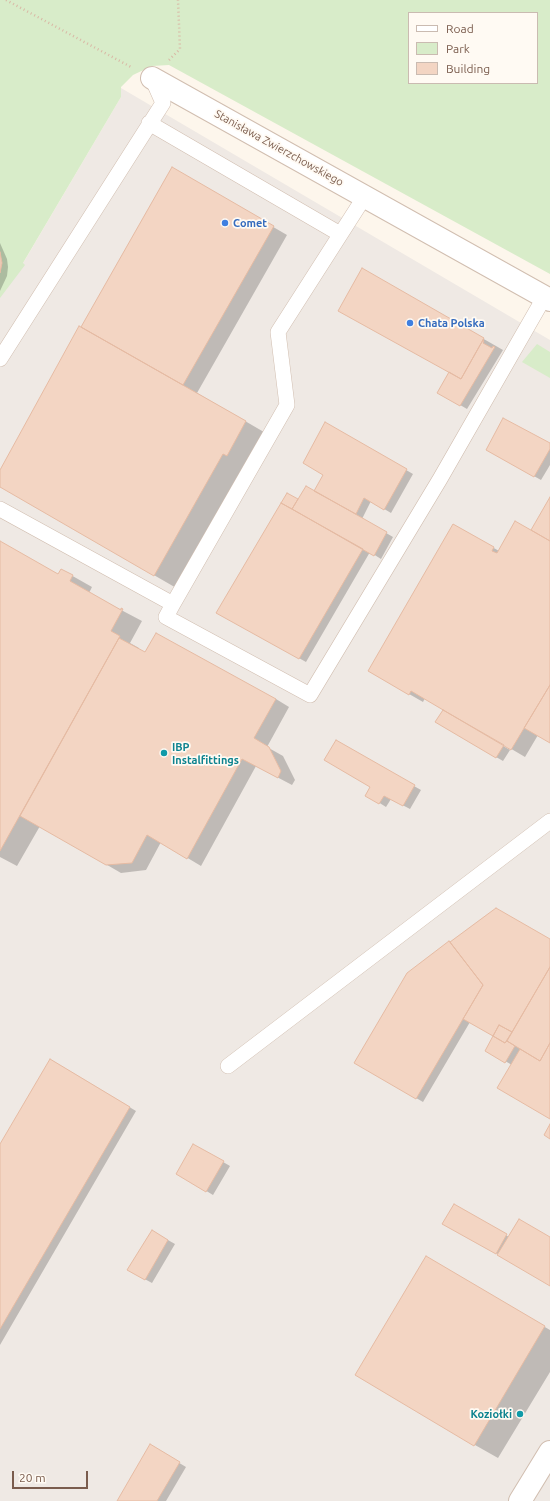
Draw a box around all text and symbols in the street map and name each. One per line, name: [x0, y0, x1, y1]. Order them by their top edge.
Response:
legend: [408, 12, 538, 84]
text: Road: [446, 22, 474, 35]
text: Park: [446, 42, 470, 55]
text: Building: [446, 62, 490, 75]
street label: Stanisława Zwierzchowskiego: [212, 107, 346, 189]
place label: Comet: [233, 216, 267, 230]
marker: Comet: [220, 218, 230, 228]
place label: Chata Polska: [418, 316, 485, 330]
marker: Chata Polska: [405, 318, 415, 328]
place label: IBP Instalfittings: [172, 740, 239, 766]
marker: IBP Instalfittings: [159, 748, 169, 758]
place label: Koziołki: [470, 1407, 512, 1421]
marker: Koziołki: [515, 1409, 525, 1419]
scale bar: [14, 1463, 90, 1489]
text: 20 m: [19, 1471, 46, 1484]

